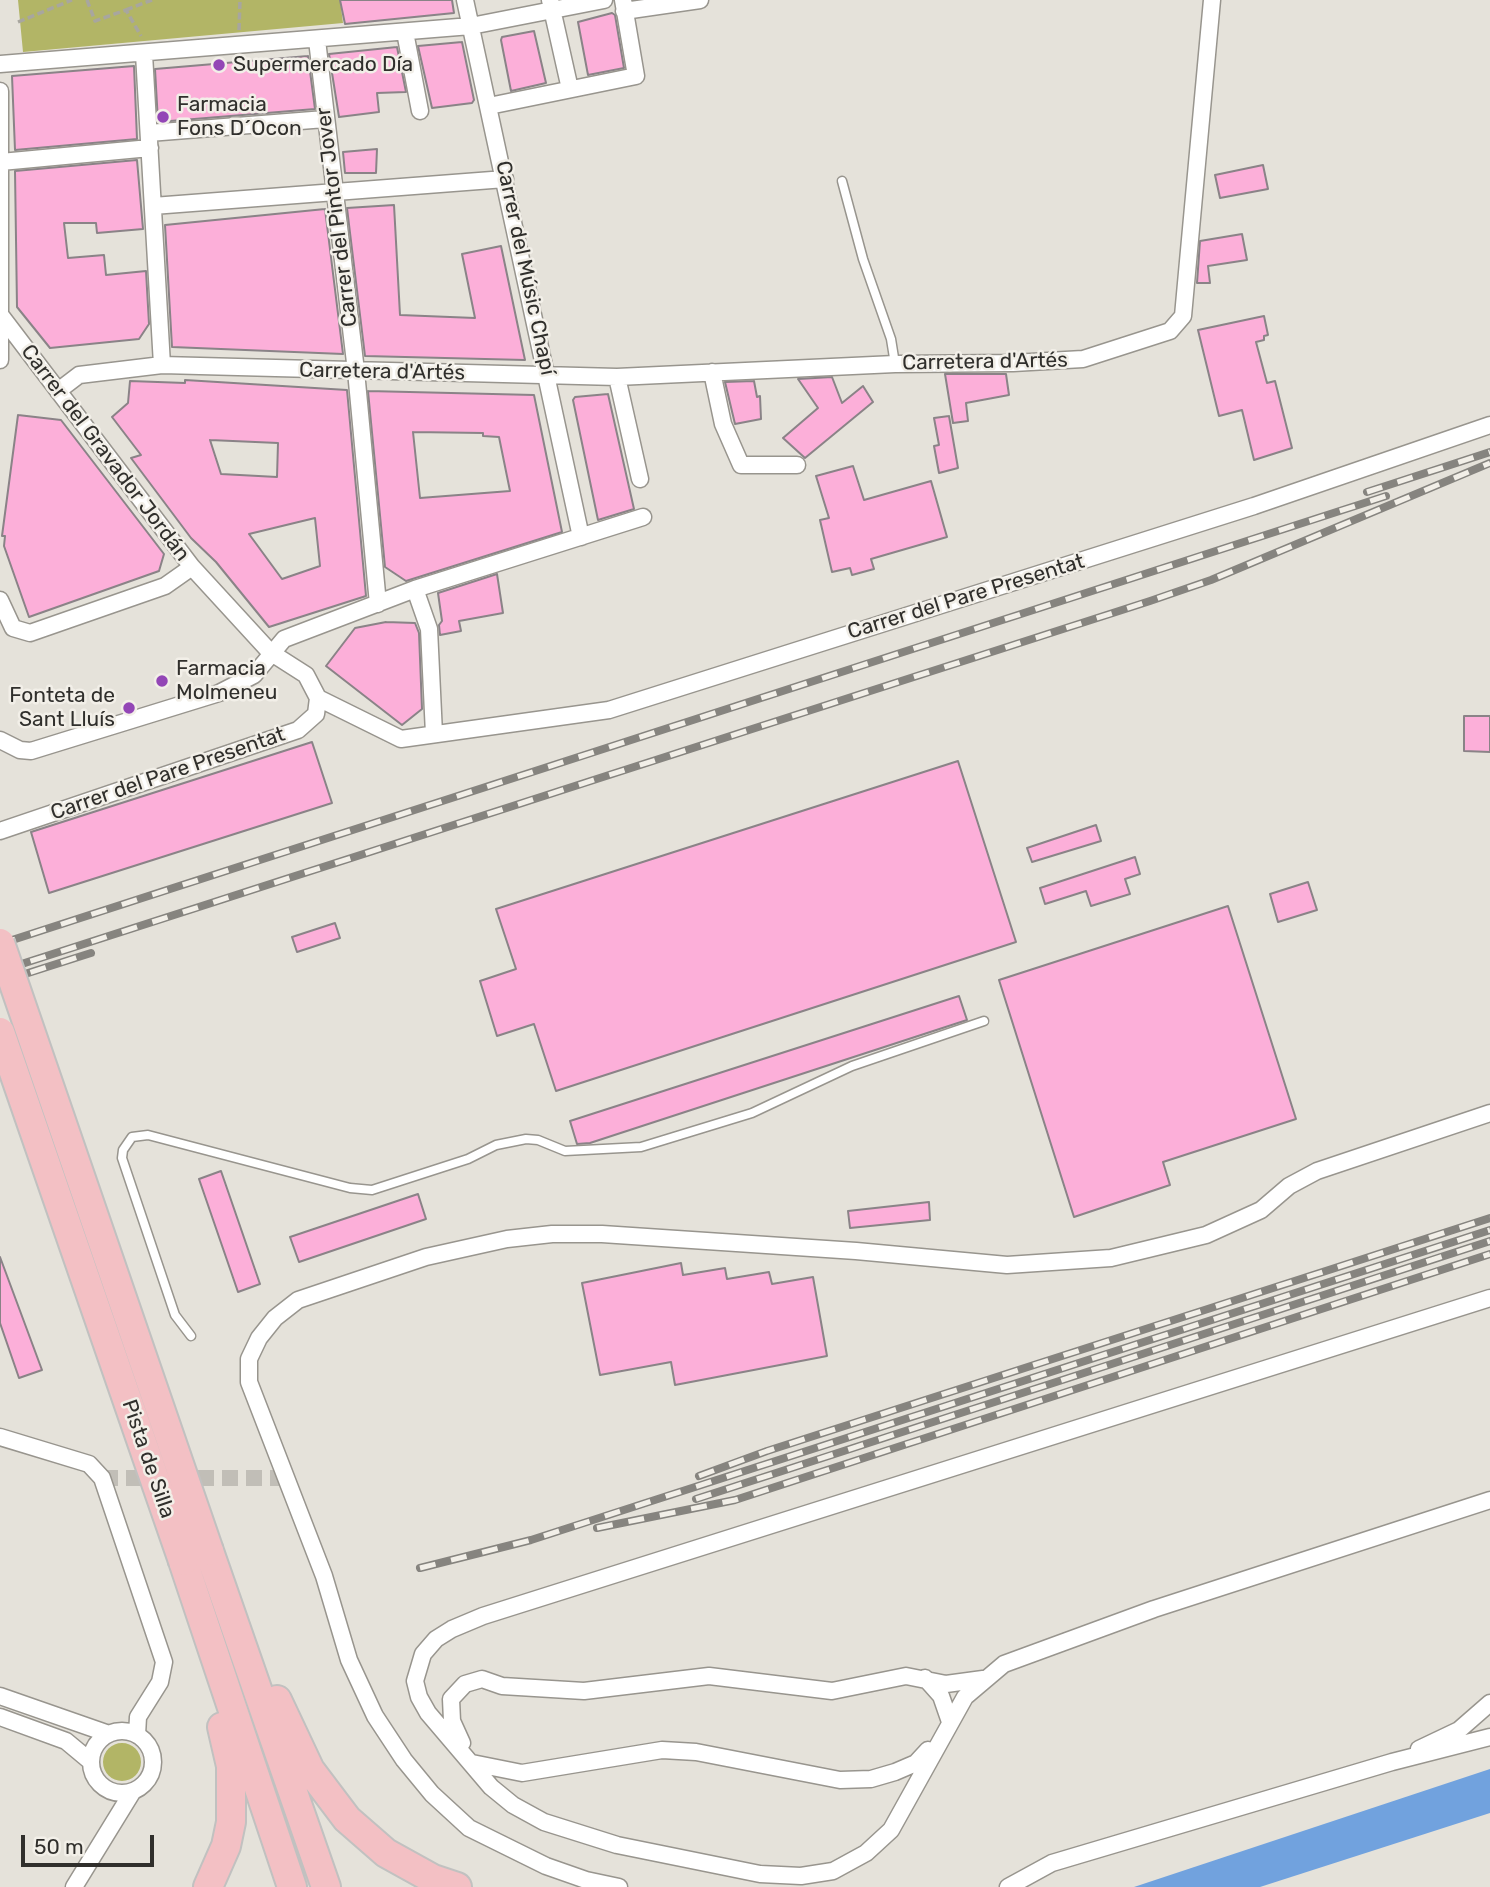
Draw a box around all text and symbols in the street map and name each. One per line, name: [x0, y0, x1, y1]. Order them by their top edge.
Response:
place label: Supermercado Día: [233, 52, 413, 78]
marker: Supermercado Día: [211, 57, 227, 73]
place label: Farmacia Fons D´Ocon: [177, 92, 302, 142]
street label: Carrer del Pintor Jover: [311, 106, 363, 328]
marker: Farmacia Fons D´Ocon: [155, 109, 171, 125]
street label: Carrer del Músic Chapí: [490, 159, 560, 377]
street label: Carrer del Gravador Jordán: [15, 340, 195, 566]
street label: Carretera d'Artés: [902, 348, 1068, 376]
street label: Carretera d'Artés: [299, 358, 465, 386]
street label: Carrer del Pare Presentat: [845, 549, 1087, 645]
place label: Farmacia Molmeneu: [176, 656, 277, 706]
marker: Farmacia Molmeneu: [154, 673, 170, 689]
place label: Fonteta de Sant Lluís: [9, 683, 115, 733]
marker: Fonteta de Sant Lluís: [121, 700, 137, 716]
street label: Carrer del Pare Presentat: [47, 722, 289, 826]
street label: Pista de Silla: [116, 1396, 180, 1522]
scale bar: [24, 1820, 158, 1864]
text: 50 m: [34, 1834, 84, 1859]

